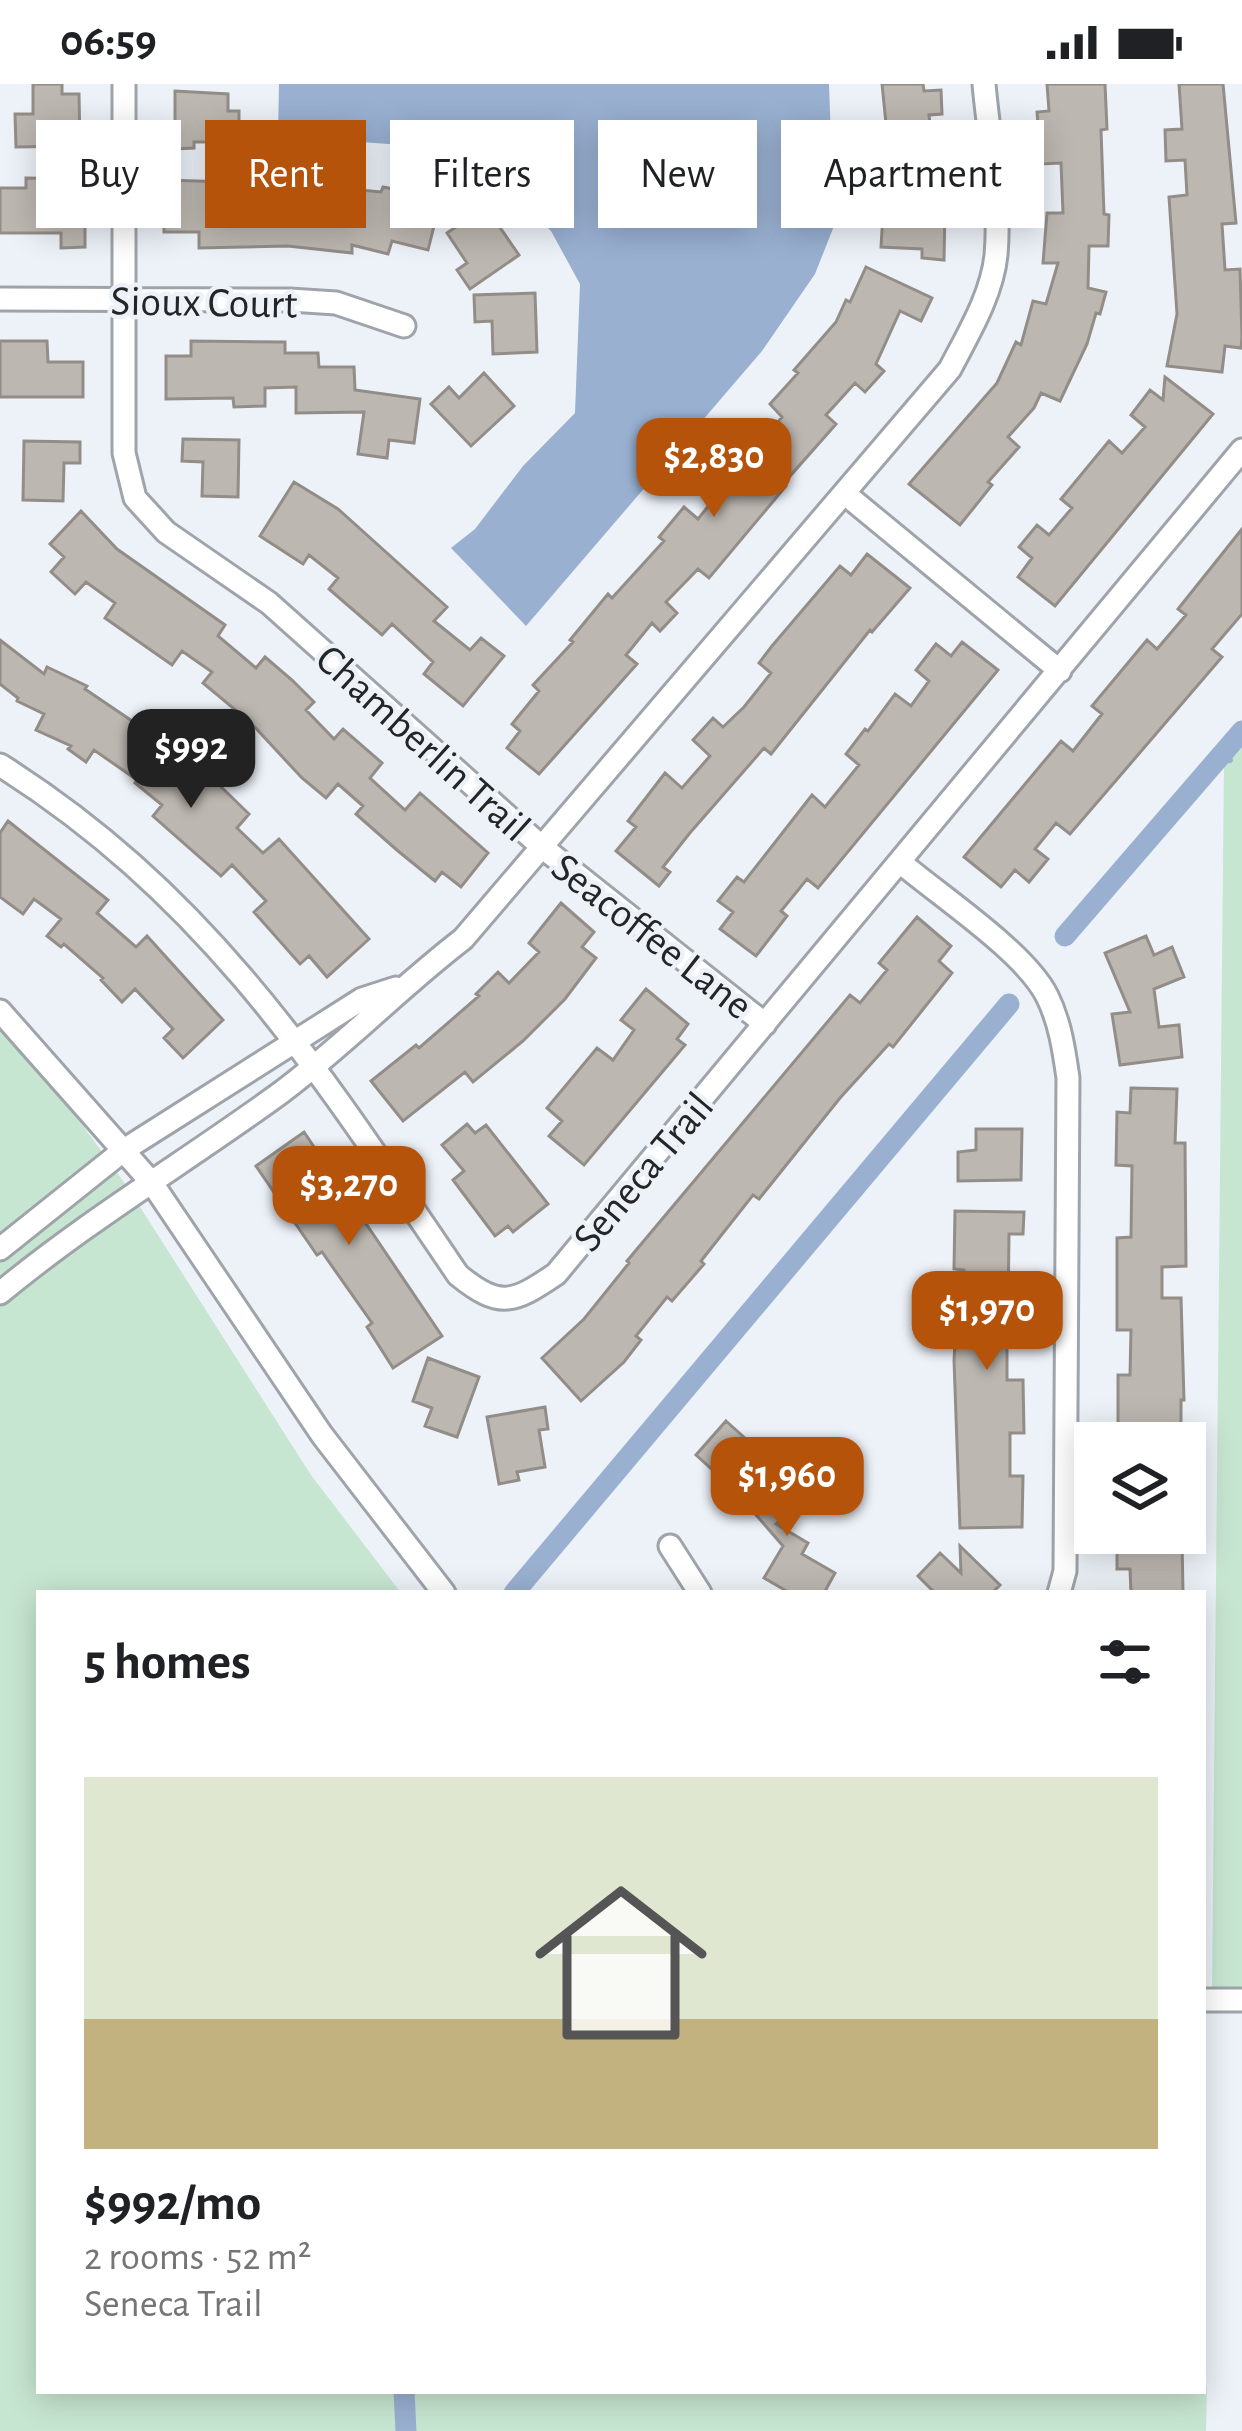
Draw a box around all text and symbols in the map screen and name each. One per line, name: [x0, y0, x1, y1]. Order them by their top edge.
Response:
text: 06:59: [60, 19, 157, 64]
chip: Buy: [36, 120, 181, 228]
chip: Rent: [205, 120, 366, 228]
chip: Filters: [390, 120, 574, 228]
chip: New: [598, 120, 757, 228]
chip: Apartment: [781, 120, 1044, 228]
street label: Sioux Court: [110, 280, 298, 326]
pin: $2,830: [616, 418, 812, 520]
text: $2,830: [663, 437, 765, 476]
street label: Chamberlin Trail: [308, 637, 537, 850]
pin: $992: [120, 709, 262, 811]
text: $992: [154, 728, 228, 767]
street label: Seacoffee Lane: [544, 846, 760, 1027]
street label: Seneca Trail: [566, 1085, 721, 1259]
pin: $3,270: [251, 1146, 447, 1248]
text: $3,270: [300, 1165, 398, 1204]
pin: $1,970: [889, 1271, 1085, 1373]
text: $1,970: [939, 1290, 1035, 1329]
map controls: [1074, 1422, 1206, 1554]
button: layers: [1074, 1422, 1206, 1554]
pin: $1,960: [689, 1437, 885, 1539]
text: $1,960: [738, 1456, 836, 1495]
icon: filters: [1092, 1629, 1158, 1695]
text: 5 homes: [84, 1637, 251, 1688]
icon: home: [513, 1855, 729, 2071]
text: $992/mo: [84, 2178, 261, 2229]
text: 2 rooms · 52 m²: [84, 2238, 311, 2277]
text: Seneca Trail: [84, 2285, 263, 2324]

